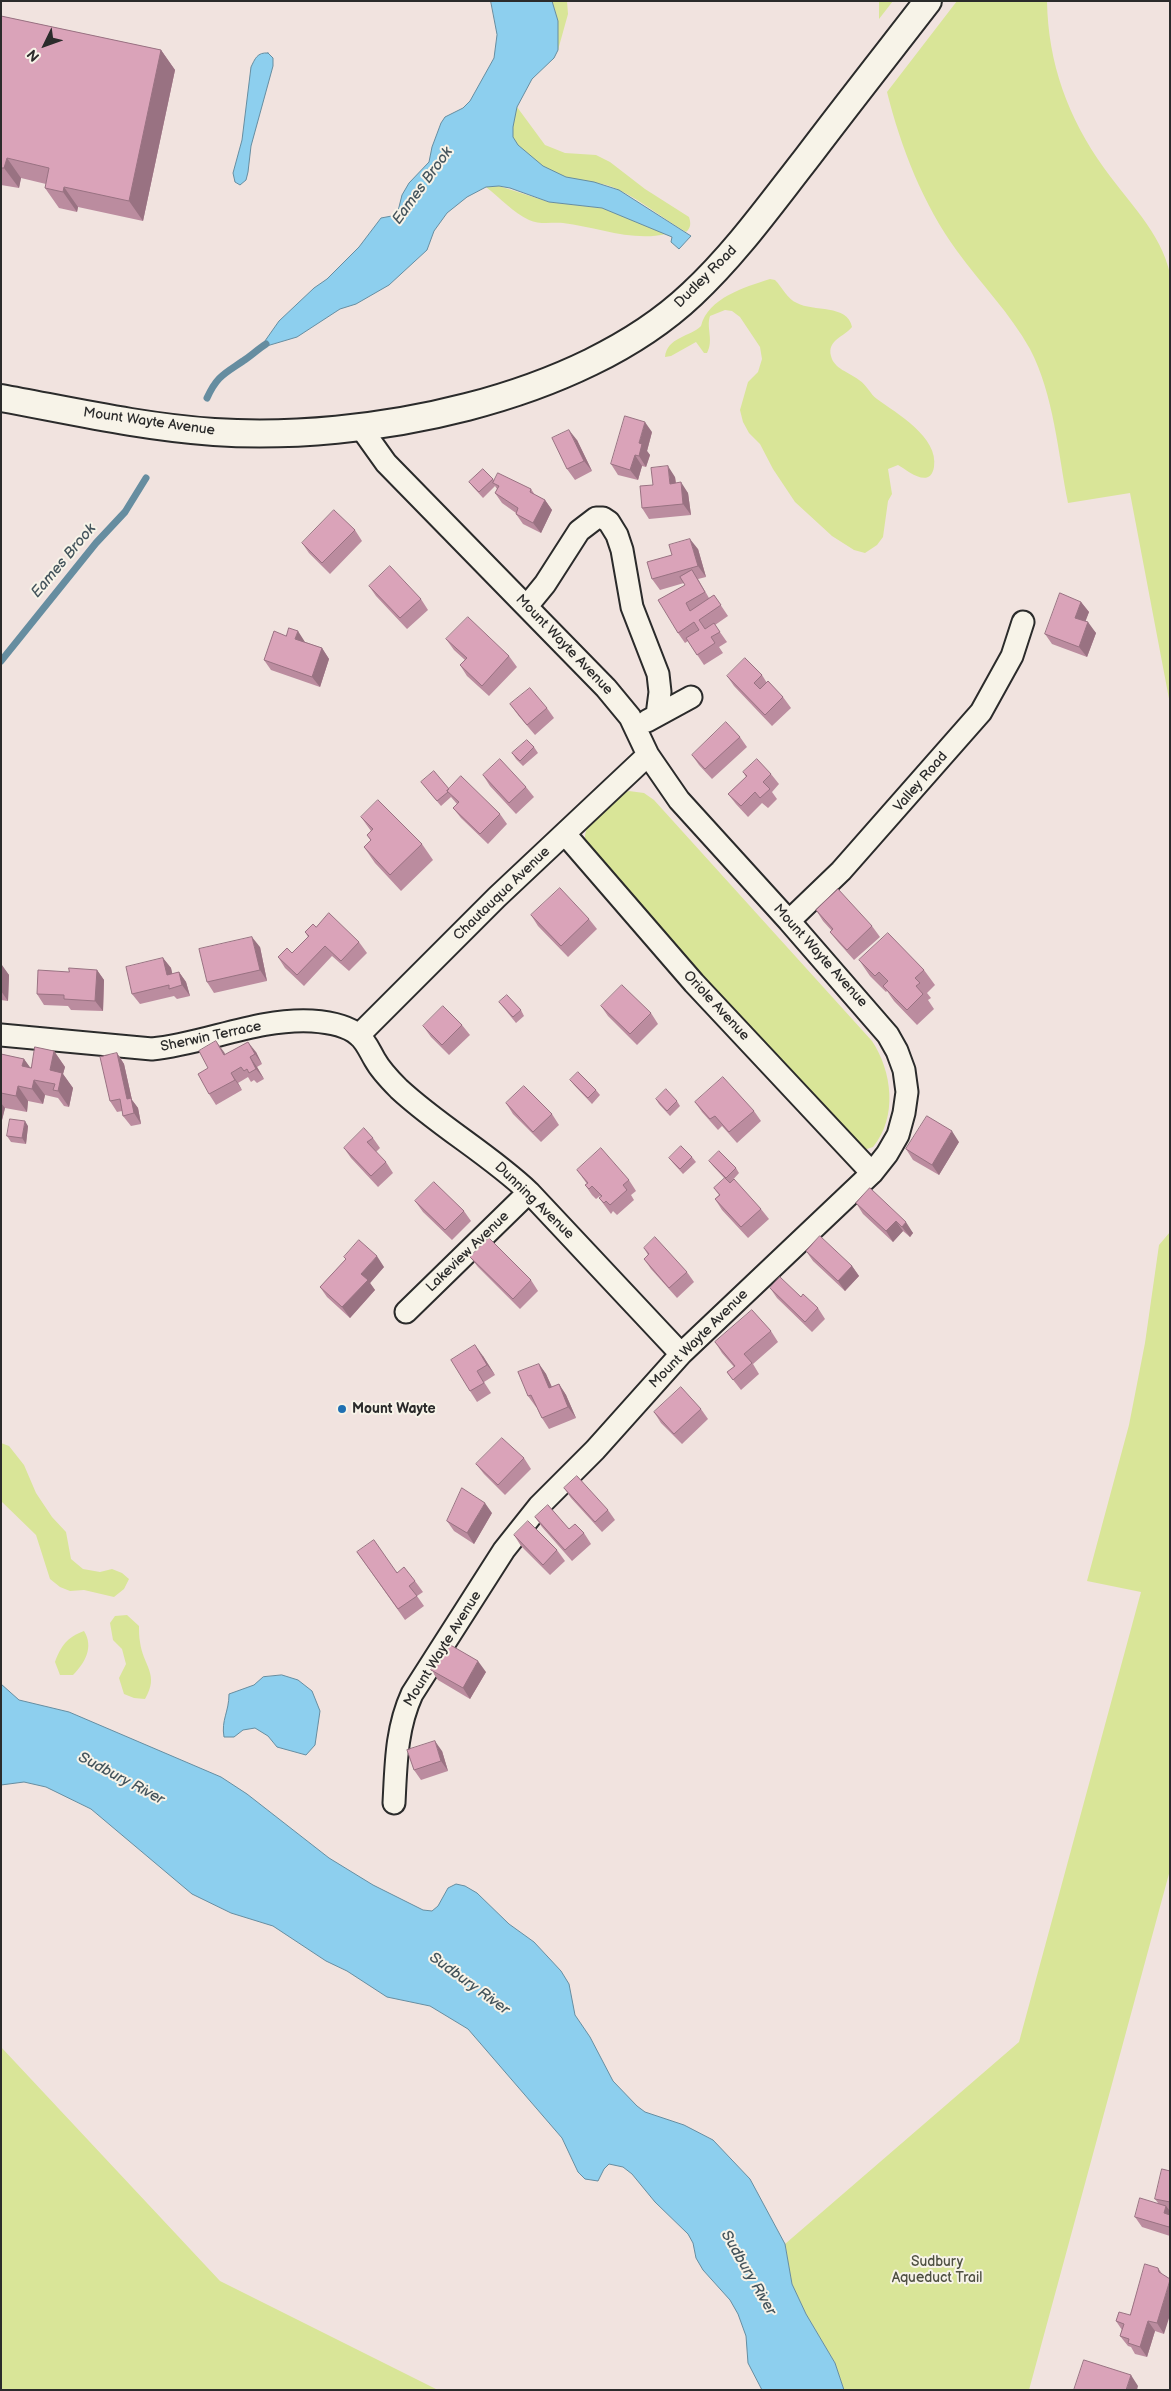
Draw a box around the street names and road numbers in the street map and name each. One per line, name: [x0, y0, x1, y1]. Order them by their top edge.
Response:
street label: Dudley Road: [671, 242, 741, 312]
street label: Mount Wayte Avenue: [82, 404, 216, 440]
street label: Mount Wayte Avenue: [512, 591, 616, 699]
street label: Valley Road: [890, 749, 952, 815]
street label: Chautauqua Avenue: [450, 844, 554, 944]
street label: Mount Wayte Avenue: [769, 901, 871, 1011]
street label: Oriole Avenue: [679, 968, 753, 1044]
street label: Sherwin Terrace: [159, 1018, 263, 1056]
street label: Dunning Avenue: [491, 1159, 577, 1243]
street label: Lakeview Avenue: [423, 1208, 513, 1296]
street label: Mount Wayte Avenue: [646, 1286, 752, 1392]
street label: Mount Wayte Avenue: [401, 1588, 485, 1710]

